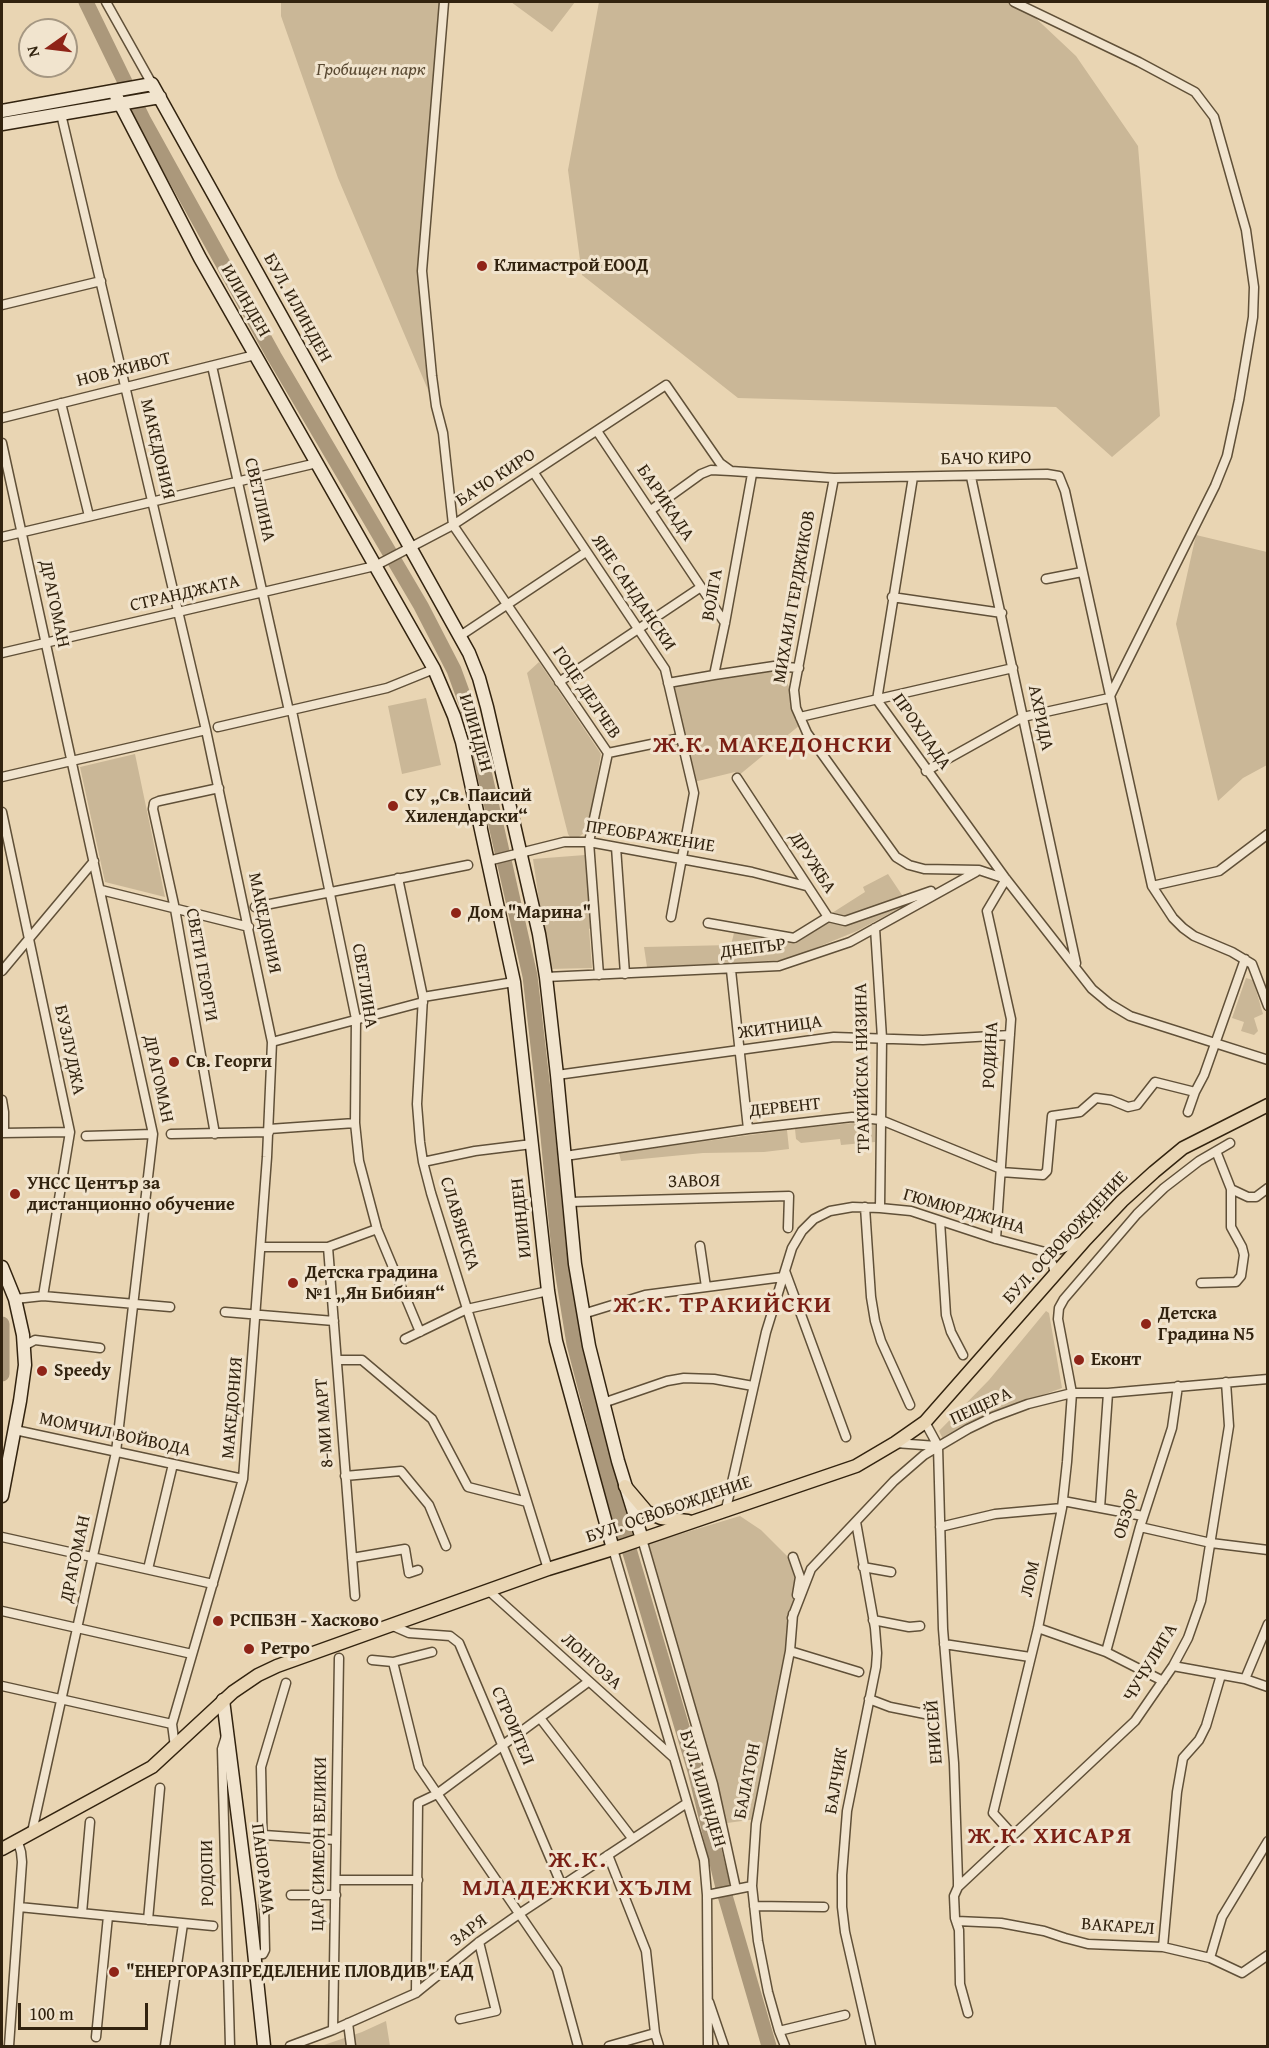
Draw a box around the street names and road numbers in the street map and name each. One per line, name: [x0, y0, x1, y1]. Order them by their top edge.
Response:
street label: БУЛ. ИЛИНДЕН: [258, 250, 336, 366]
street label: ИЛИНДЕН: [216, 261, 274, 341]
street label: НОВ ЖИВОТ: [75, 348, 173, 392]
street label: МАКЕДОНИЯ: [135, 397, 179, 501]
street label: БАЧО КИРО: [452, 444, 540, 512]
street label: БАЧО КИРО: [940, 447, 1032, 471]
street label: СВЕТЛИНА: [239, 456, 279, 544]
street label: БАРИКАДА: [632, 461, 698, 545]
street label: МИХАИЛ ГЕРДЖИКОВ: [769, 509, 821, 685]
street label: ЯНЕ САНДАНСКИ: [586, 531, 680, 655]
street label: ДРАГОМАН: [34, 558, 74, 650]
street label: ВОЛГА: [698, 567, 728, 623]
street label: СТРАНДЖАТА: [128, 571, 242, 617]
street label: ГОЦЕ ДЕЛЧЕВ: [547, 643, 625, 743]
street label: АХРИДА: [1023, 683, 1057, 753]
street label: ПРОХЛАДА: [887, 690, 955, 774]
street label: ИЛИНДЕН: [454, 691, 496, 775]
street label: ПРЕОБРАЖЕНИЕ: [584, 816, 716, 858]
street label: ДРУЖБА: [784, 828, 840, 898]
street label: МАКЕДОНИЯ: [243, 871, 285, 975]
street label: СВЕТИ ГЕОРГИ: [180, 907, 222, 1023]
street label: ДНЕПЪР: [719, 934, 787, 964]
street label: СВЕТЛИНА: [347, 942, 381, 1030]
street label: ТРАКИЙСКА НИЗИНА: [851, 983, 875, 1153]
street label: БУЗЛУДЖА: [49, 1003, 89, 1097]
street label: ЖИТНИЦА: [737, 1011, 823, 1045]
street label: РОДИНА: [978, 1021, 1004, 1089]
street label: ДРАГОМАН: [138, 1033, 178, 1125]
street label: ДЕРВЕНТ: [748, 1094, 822, 1122]
street label: БУЛ. ОСВОБОЖДЕНИЕ: [999, 1167, 1133, 1309]
street label: ЗАВОЯ: [668, 1171, 720, 1193]
street label: СЛАВЯНСКА: [435, 1175, 483, 1273]
street label: ИЛИНДЕН: [507, 1177, 537, 1259]
street label: ГЮМЮРДЖИНА: [901, 1184, 1027, 1240]
street label: МАКЕДОНИЯ: [218, 1356, 248, 1460]
street label: 8-МИ МАРТ: [311, 1377, 339, 1469]
street label: ПЕЩЕРА: [947, 1383, 1015, 1431]
street label: МОМЧИЛ ВОЙВОДА: [37, 1408, 193, 1462]
street label: БУЛ. ОСВОБОЖДЕНИЕ: [583, 1472, 755, 1548]
street label: ОБЗОР: [1109, 1486, 1145, 1542]
street label: ДРАГОМАН: [56, 1513, 96, 1605]
street label: ЛОМ: [1017, 1559, 1045, 1599]
street label: ЧУЧУЛИГА: [1119, 1620, 1183, 1706]
street label: ЛОНГОЗА: [556, 1629, 626, 1695]
street label: СТРОИТЕЛ: [486, 1683, 538, 1769]
street label: ЕНИСЕЙ: [922, 1699, 948, 1765]
street label: БУЛ. ИЛИНДЕН: [674, 1728, 730, 1850]
street label: БАЛАТОН: [730, 1741, 766, 1821]
street label: БАЛЧИК: [821, 1746, 853, 1816]
street label: ЦАР СИМЕОН ВЕЛИКИ: [308, 1757, 332, 1931]
street label: ПАНОРАМА: [246, 1823, 278, 1915]
street label: РОДОПИ: [197, 1839, 219, 1907]
street label: ЗАРЯ: [446, 1910, 492, 1952]
street label: ВАКАРЕЛ: [1081, 1914, 1155, 1940]

